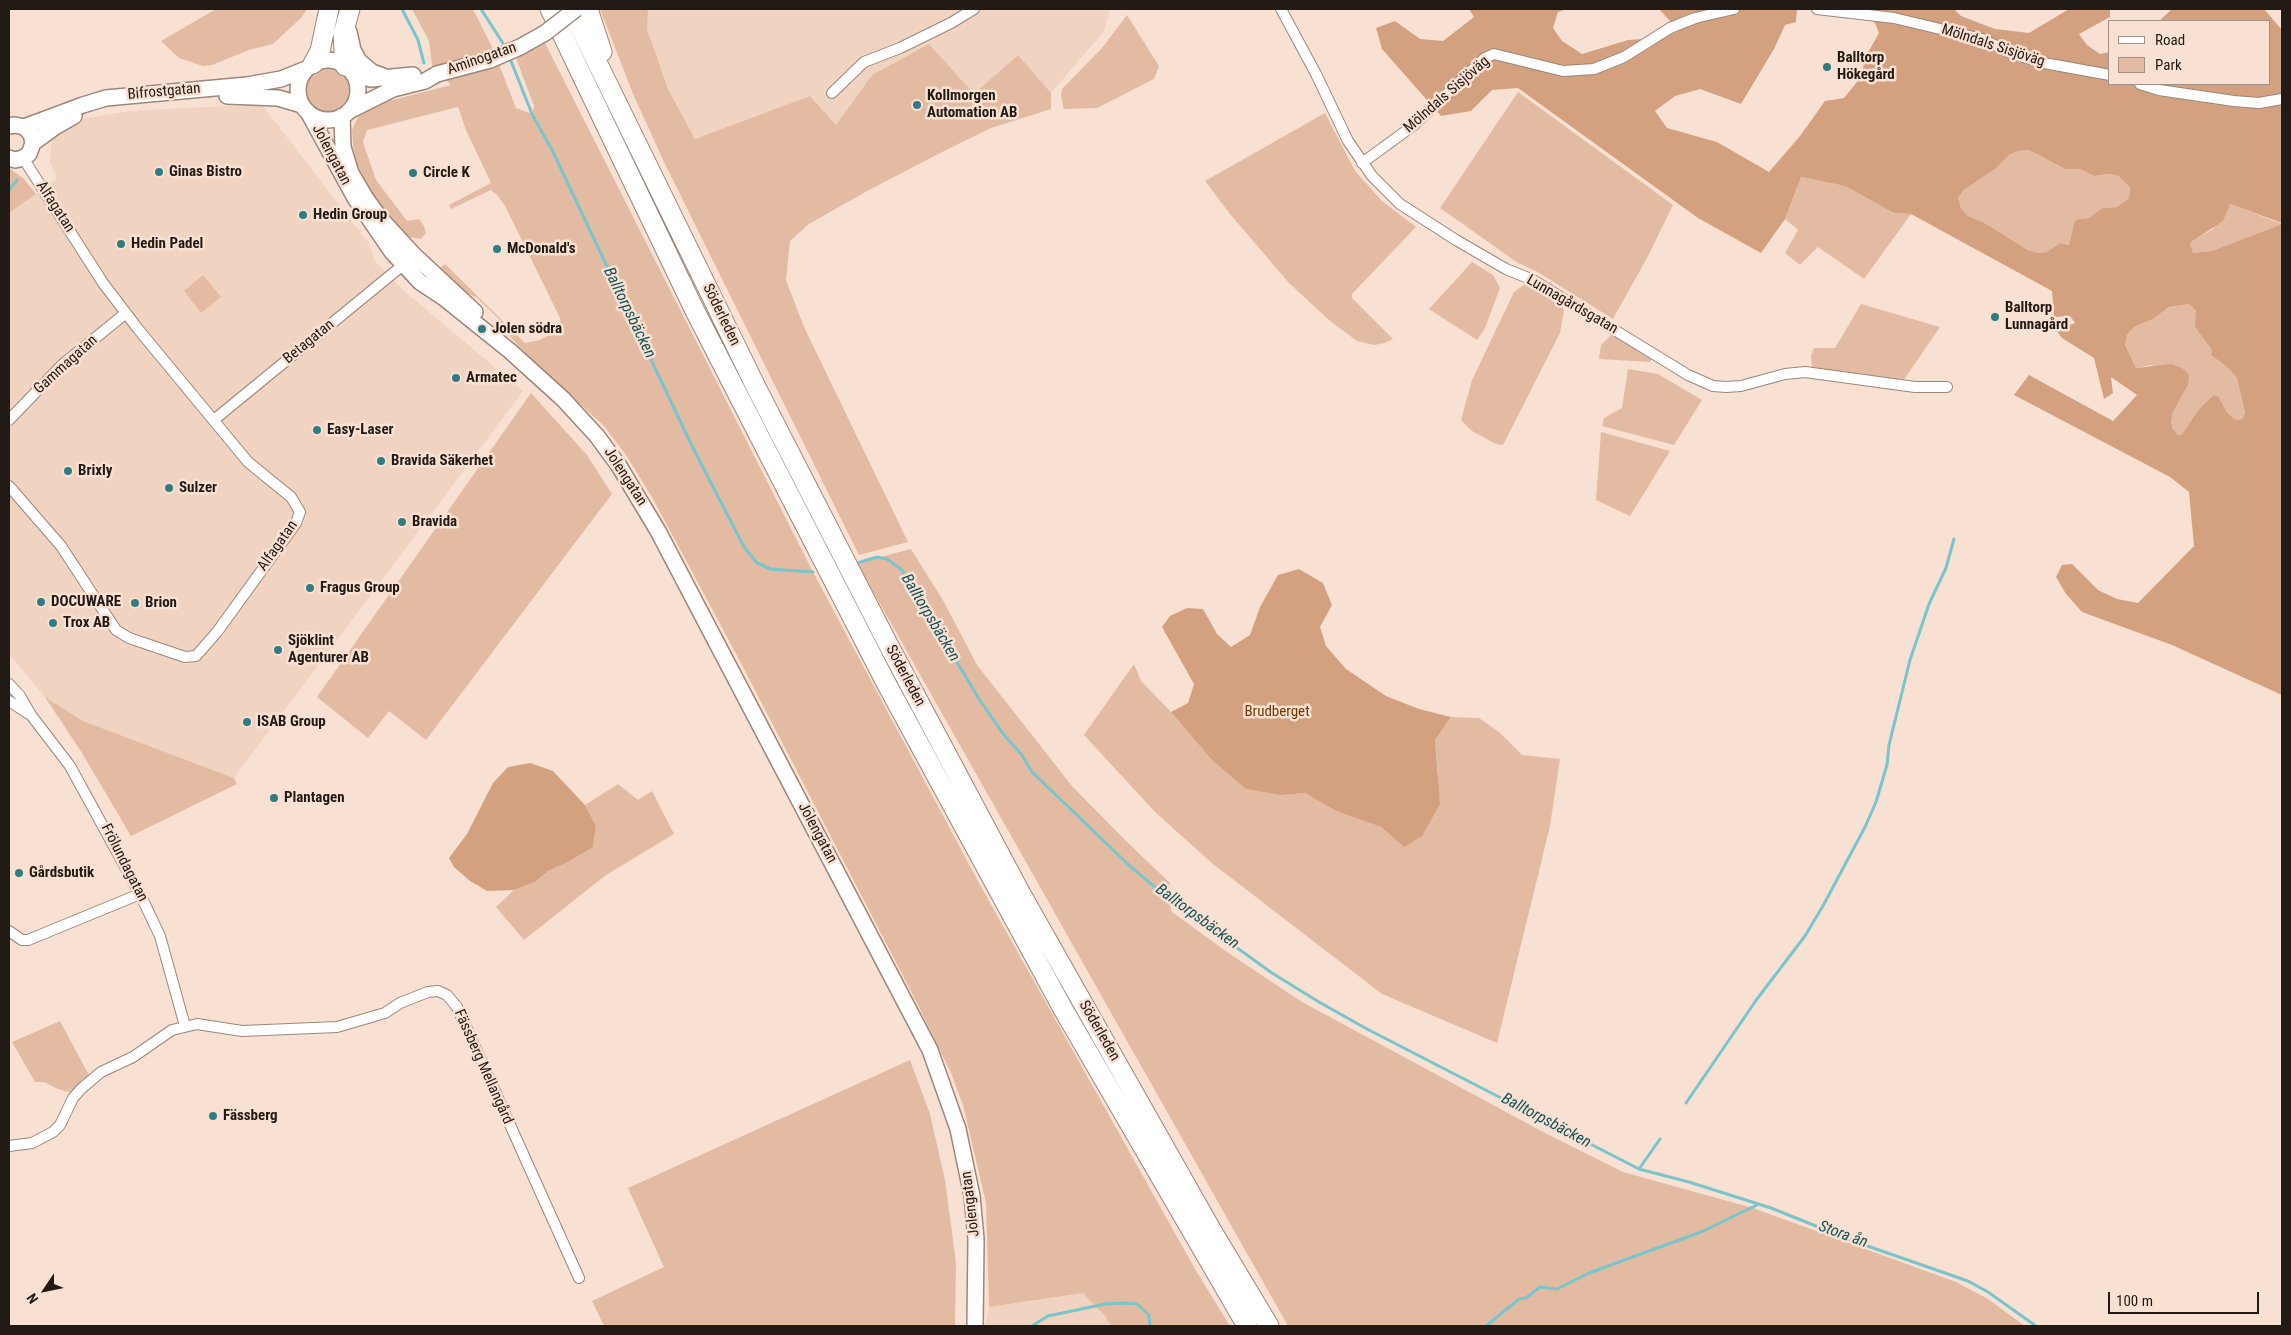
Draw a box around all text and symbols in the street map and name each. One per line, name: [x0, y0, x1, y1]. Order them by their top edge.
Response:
legend: [2108, 20, 2271, 85]
street label: Mölndals Sisjöväg: [1939, 21, 2047, 71]
text: Road: [2155, 31, 2185, 49]
street label: Aminogatan: [445, 39, 519, 79]
place label: Balltorp Hökegård: [1837, 49, 1895, 84]
street label: Mölndals Sisjöväg: [1400, 53, 1494, 137]
text: Park: [2155, 56, 2182, 74]
marker: Balltorp Hökegård: [1821, 61, 1833, 73]
street label: Bifrostgatan: [127, 80, 201, 104]
place label: Kollmorgen Automation AB: [927, 87, 1017, 122]
marker: Kollmorgen Automation AB: [911, 99, 923, 111]
street label: Jolengatan: [308, 122, 354, 188]
place label: Ginas Bistro: [169, 163, 242, 181]
place label: Circle K: [423, 164, 470, 182]
marker: Ginas Bistro: [153, 166, 165, 178]
marker: Circle K: [407, 167, 419, 179]
street label: Alfagatan: [32, 178, 78, 236]
place label: Hedin Group: [313, 206, 387, 224]
marker: Hedin Group: [297, 209, 309, 221]
place label: Hedin Padel: [131, 235, 203, 253]
marker: Hedin Padel: [115, 238, 127, 250]
place label: McDonald's: [507, 240, 575, 258]
marker: McDonald's: [491, 243, 503, 255]
water label: Balltorpsbäcken: [599, 264, 659, 362]
street label: Lunnagårdsgatan: [1523, 272, 1621, 338]
street label: Söderleden: [698, 281, 744, 349]
place label: Balltorp Lunnagård: [2005, 299, 2068, 334]
marker: Balltorp Lunnagård: [1989, 311, 2001, 323]
street label: Betagatan: [280, 316, 338, 368]
place label: Jolen södra: [492, 320, 562, 338]
marker: Jolen södra: [476, 323, 488, 335]
street label: Gammagatan: [31, 332, 101, 398]
place label: Armatec: [466, 369, 517, 387]
marker: Armatec: [450, 372, 462, 384]
place label: Easy-Laser: [327, 421, 394, 439]
marker: Easy-Laser: [311, 424, 323, 436]
street label: Jolengatan: [599, 444, 651, 510]
place label: Bravida Säkerhet: [391, 452, 493, 470]
marker: Bravida Säkerhet: [375, 455, 387, 467]
place label: Brixly: [78, 462, 112, 480]
marker: Brixly: [62, 465, 74, 477]
place label: Sulzer: [179, 479, 217, 497]
marker: Sulzer: [163, 482, 175, 494]
place label: Bravida: [412, 513, 457, 531]
marker: Bravida: [396, 516, 408, 528]
street label: Alfagatan: [254, 517, 302, 575]
water label: Balltorpsbäcken: [896, 571, 964, 665]
place label: Fragus Group: [320, 579, 400, 597]
marker: Fragus Group: [304, 582, 316, 594]
place label: DOCUWARE: [51, 593, 121, 611]
place label: Brion: [145, 594, 177, 612]
marker: DOCUWARE: [35, 596, 47, 608]
marker: Brion: [129, 597, 141, 609]
place label: Trox AB: [63, 614, 110, 632]
marker: Trox AB: [47, 617, 59, 629]
place label: Sjöklint Agenturer AB: [288, 632, 369, 667]
street label: Söderleden: [881, 642, 929, 710]
marker: Sjöklint Agenturer AB: [272, 644, 284, 656]
park label: Brudberget: [1244, 703, 1310, 721]
place label: ISAB Group: [257, 713, 326, 731]
marker: ISAB Group: [241, 716, 253, 728]
place label: Plantagen: [284, 789, 345, 807]
marker: Plantagen: [268, 792, 280, 804]
street label: Jolengatan: [794, 800, 840, 866]
street label: Frölundagatan: [97, 821, 151, 905]
place label: Gårdsbutik: [29, 864, 94, 882]
marker: Gårdsbutik: [13, 867, 25, 879]
water label: Balltorpsbäcken: [1151, 880, 1243, 954]
street label: Söderleden: [1075, 998, 1123, 1064]
street label: Fässberg Mellangård: [450, 1007, 516, 1127]
water label: Balltorpsbäcken: [1498, 1089, 1594, 1153]
place label: Fässberg: [223, 1107, 278, 1125]
marker: Fässberg: [207, 1110, 219, 1122]
street label: Jolengatan: [958, 1170, 984, 1238]
water label: Stora ån: [1816, 1217, 1870, 1253]
north arrow: [20, 1265, 70, 1315]
scale bar: [2111, 1282, 2262, 1314]
text: N: [24, 1290, 42, 1306]
text: 100 m: [2116, 1292, 2153, 1310]

